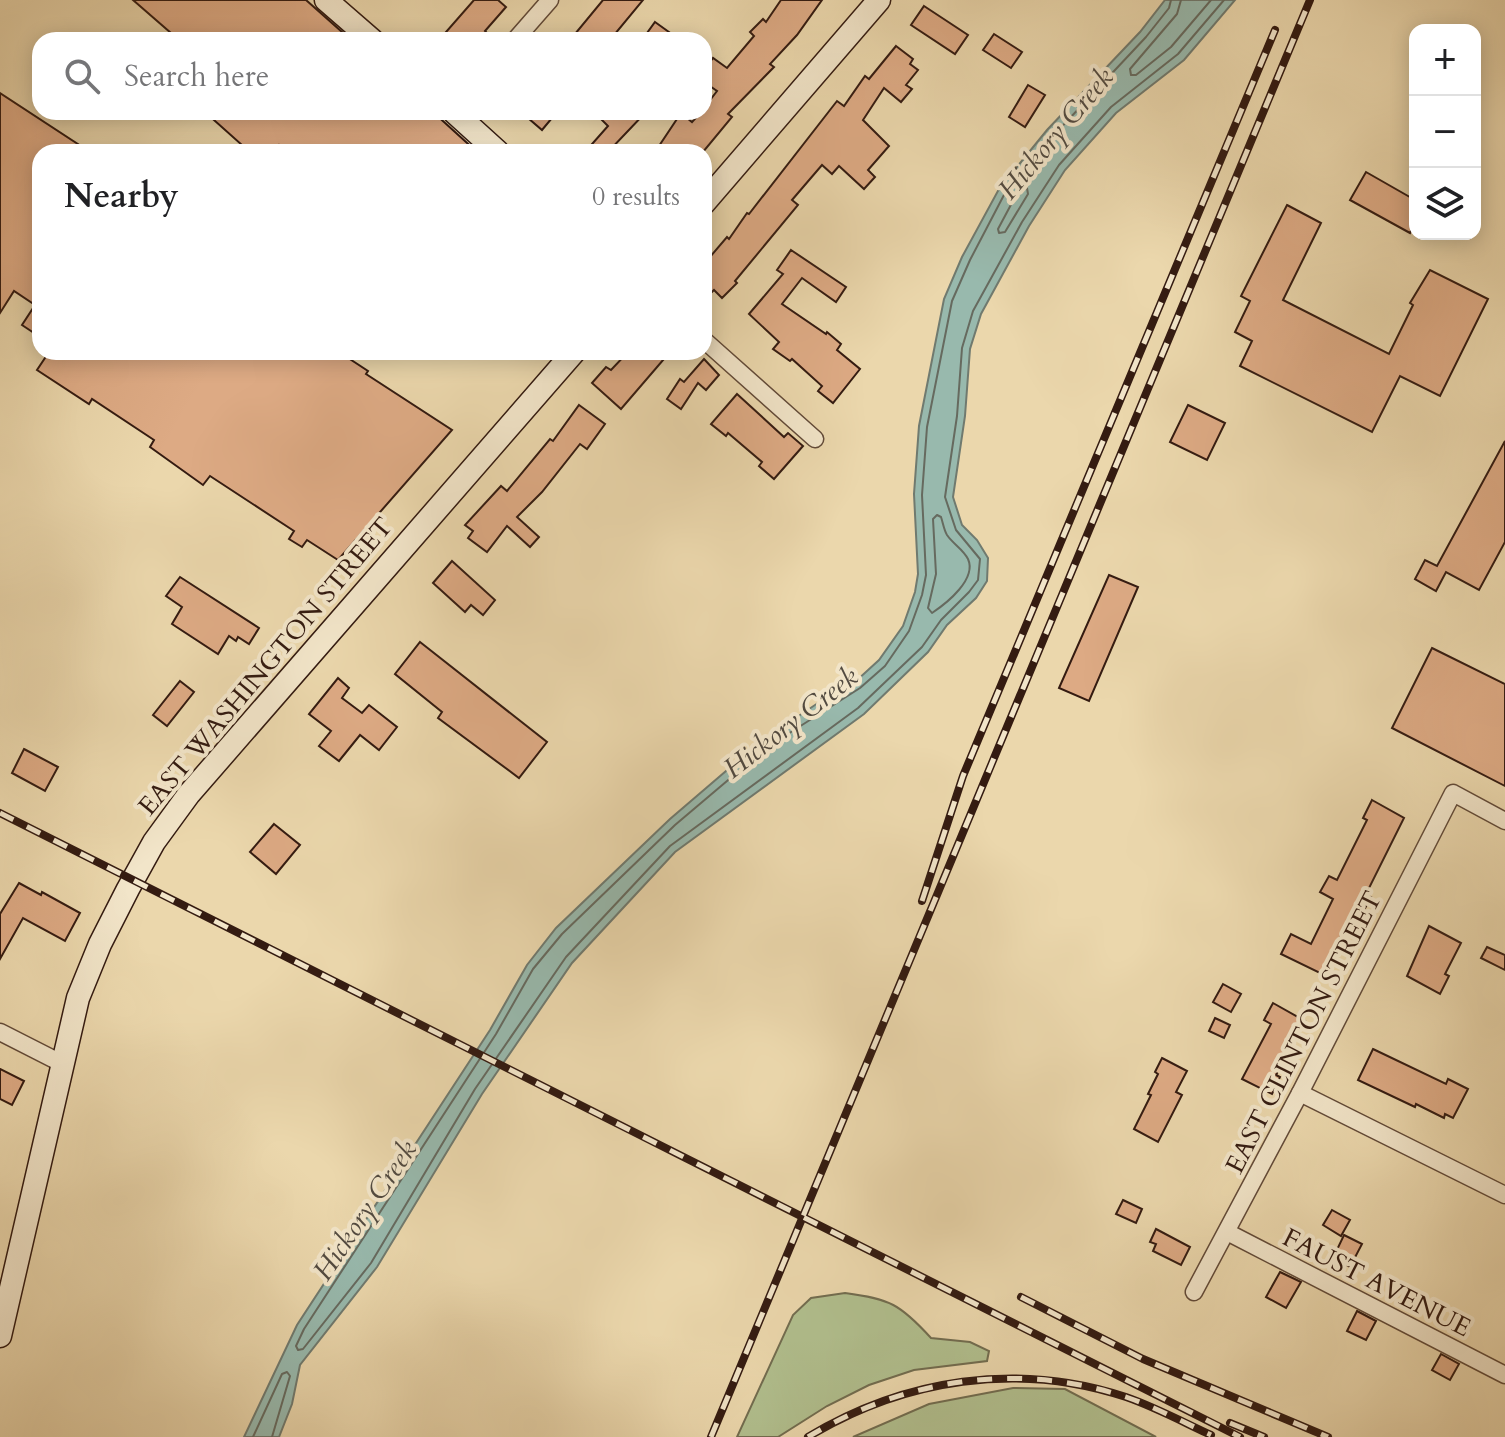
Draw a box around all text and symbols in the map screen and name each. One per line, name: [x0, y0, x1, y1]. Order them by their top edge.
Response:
map controls: [1409, 24, 1481, 240]
button: +: [1409, 24, 1481, 96]
search box: [32, 32, 712, 120]
icon: search: [60, 54, 104, 98]
text: Search here: [124, 56, 269, 97]
water label: Hickory Creek: [989, 59, 1122, 208]
button: −: [1409, 96, 1481, 168]
button: layers: [1409, 168, 1481, 240]
text: Nearby: [64, 173, 179, 219]
text: 0 results: [592, 179, 680, 214]
street label: EAST WASHINGTON STREET: [130, 510, 401, 823]
water label: Hickory Creek: [715, 658, 866, 787]
street label: EAST CLINTON STREET: [1217, 885, 1390, 1179]
water label: Hickory Creek: [304, 1133, 426, 1288]
street label: FAUST AVENUE: [1277, 1220, 1477, 1345]

